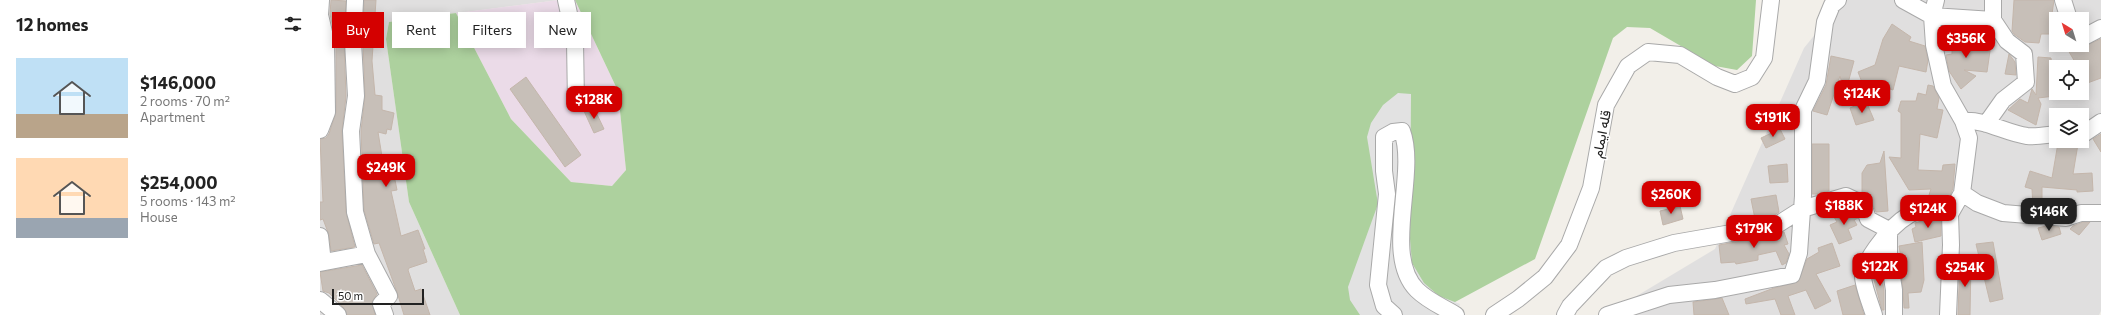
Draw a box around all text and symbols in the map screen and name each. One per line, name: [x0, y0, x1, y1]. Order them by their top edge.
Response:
chip: Buy: [332, 12, 384, 48]
chip: Rent: [392, 12, 450, 48]
chip: Filters: [458, 12, 526, 48]
chip: New: [534, 12, 591, 48]
north arrow: [2049, 12, 2089, 52]
map controls: [2049, 12, 2089, 148]
icon: filters: [282, 13, 304, 35]
text: 12 homes: [16, 14, 88, 35]
pin: $356K: [1938, 25, 1994, 59]
text: $356K: [1946, 30, 1986, 46]
button: locate: [2049, 60, 2089, 100]
text: $146,000: [140, 72, 216, 93]
icon: home: [48, 74, 96, 122]
pin: $124K: [1834, 80, 1890, 114]
text: $124K: [1843, 85, 1881, 101]
pin: $128K: [566, 86, 622, 120]
text: $128K: [575, 91, 613, 107]
text: 2 rooms · 70 m²: [140, 93, 230, 109]
pin: $191K: [1745, 104, 1801, 138]
button: layers: [2049, 108, 2089, 148]
text: Apartment: [140, 109, 205, 125]
street label: قله ایمام: [1588, 109, 1615, 160]
text: $191K: [1755, 109, 1791, 125]
pin: $249K: [358, 154, 414, 188]
text: $249K: [366, 159, 406, 175]
text: $254,000: [140, 172, 218, 193]
icon: home: [48, 174, 96, 222]
pin: $260K: [1643, 181, 1699, 215]
text: $260K: [1651, 186, 1691, 202]
pin: $188K: [1816, 192, 1872, 226]
text: 5 rooms · 143 m²: [140, 193, 236, 209]
pin: $124K: [1900, 195, 1956, 229]
text: $188K: [1825, 197, 1863, 213]
pin: $146K: [2021, 198, 2077, 232]
text: $124K: [1909, 200, 1947, 216]
text: $146K: [2030, 203, 2068, 219]
text: House: [140, 209, 178, 225]
pin: $179K: [1726, 215, 1782, 249]
text: $179K: [1735, 220, 1773, 236]
pin: $122K: [1852, 253, 1908, 287]
pin: $254K: [1937, 254, 1993, 288]
text: $122K: [1861, 258, 1899, 274]
text: $254K: [1945, 259, 1985, 275]
scale bar: [332, 287, 424, 306]
text: 50 m: [338, 289, 363, 302]

